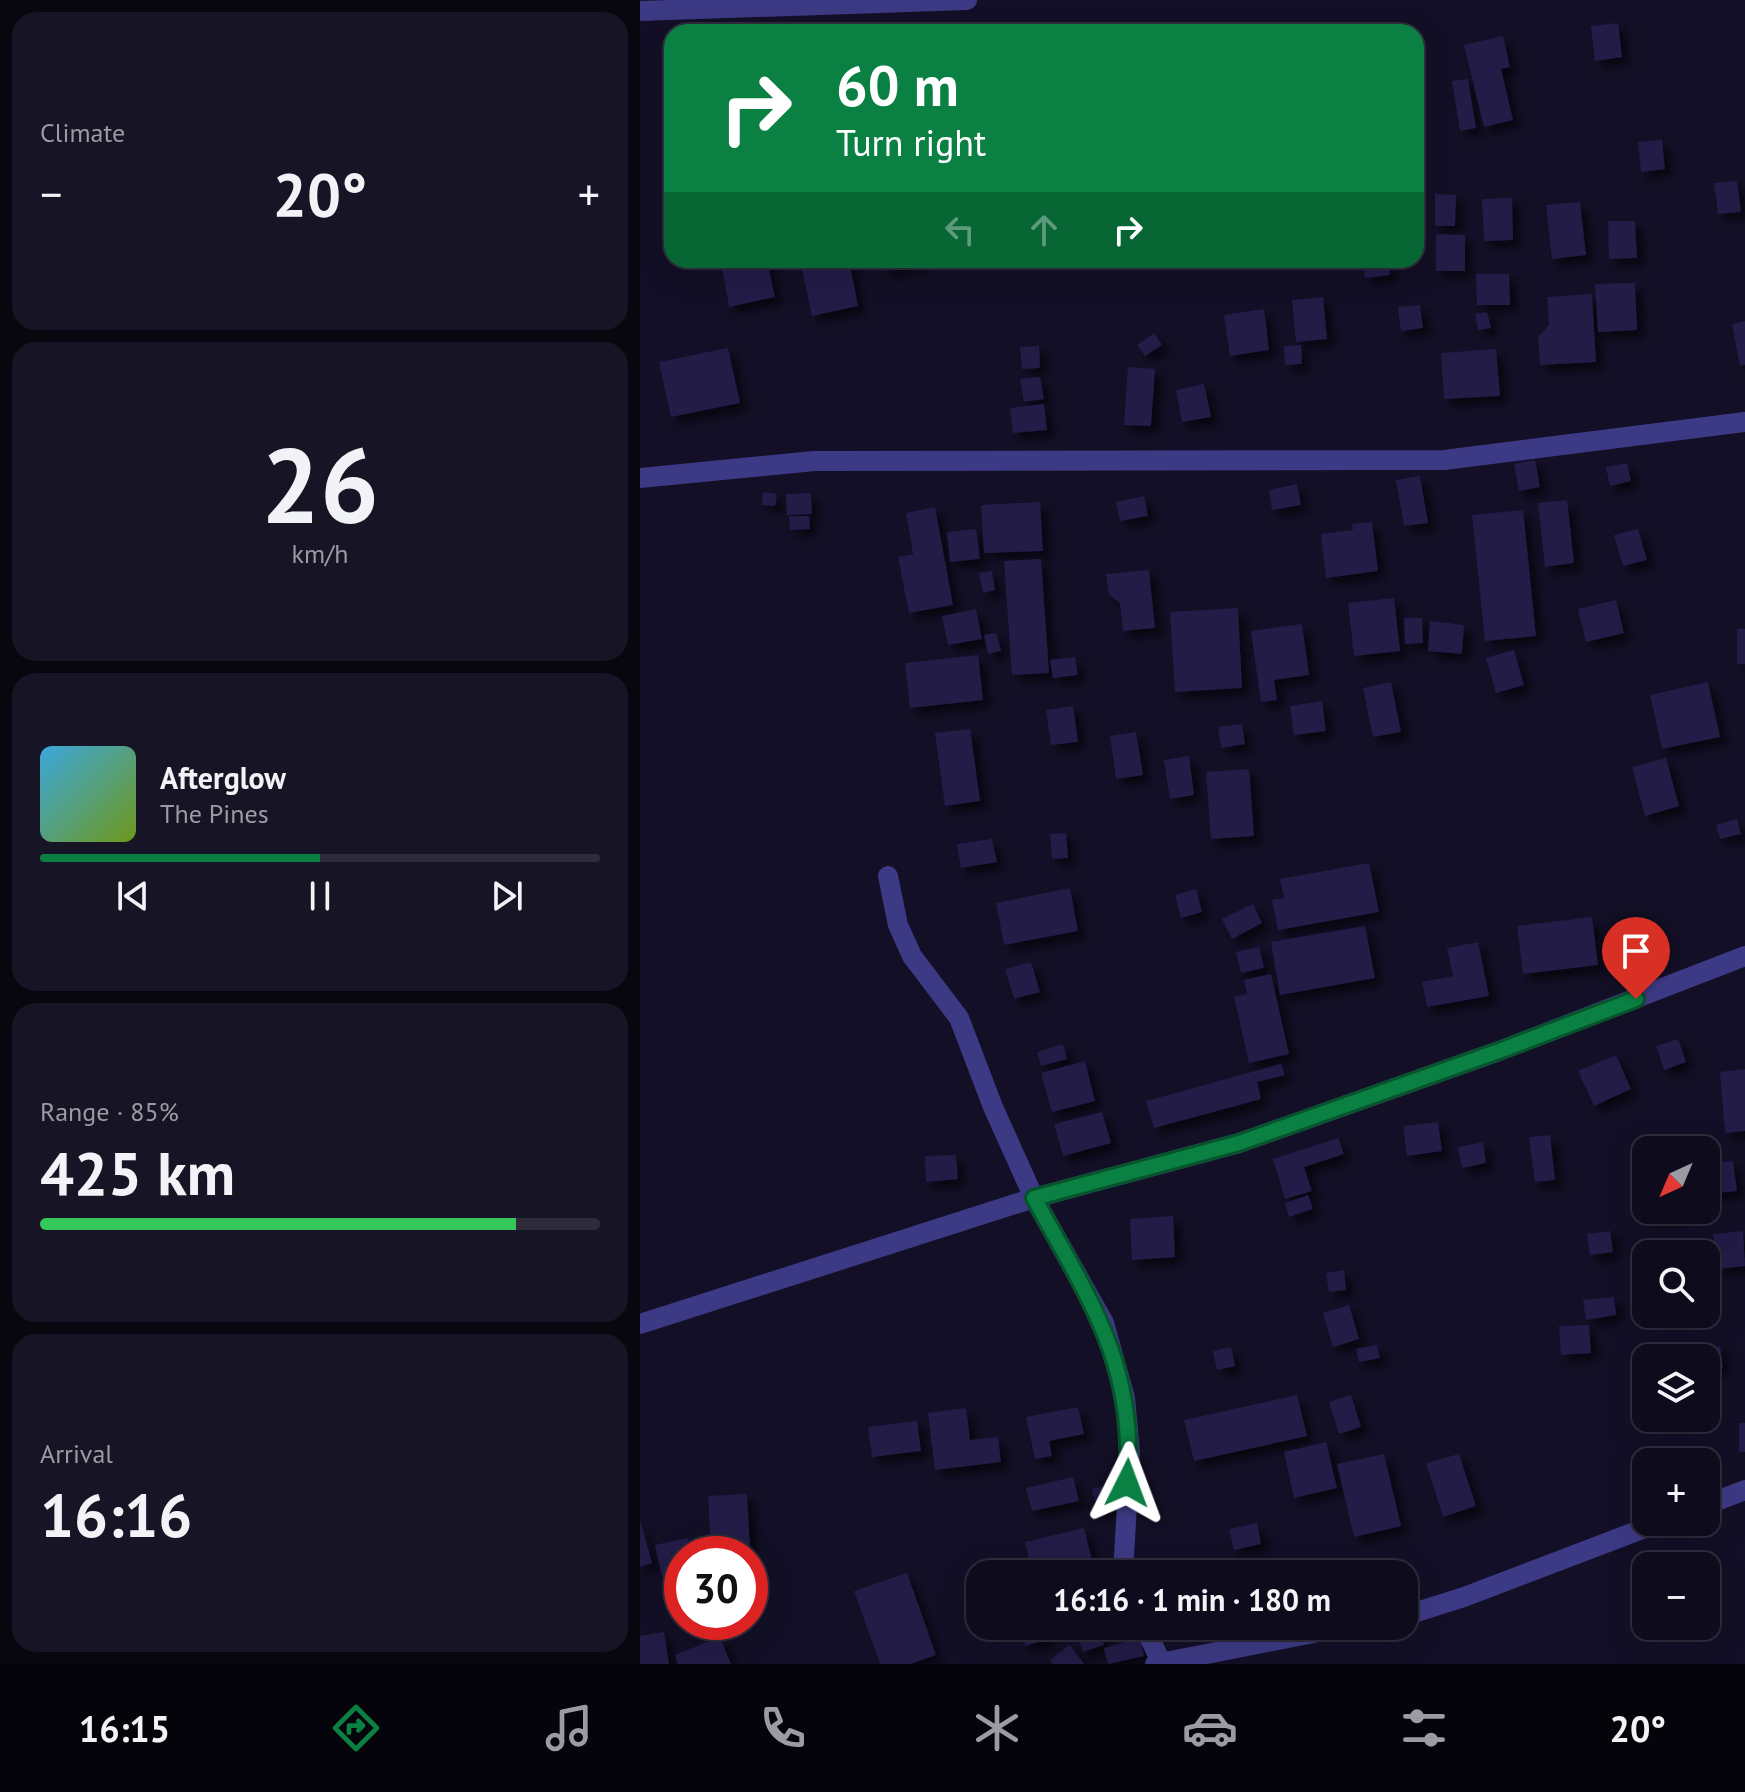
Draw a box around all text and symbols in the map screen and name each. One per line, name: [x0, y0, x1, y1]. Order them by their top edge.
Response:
text: 60 m: [836, 49, 959, 121]
icon: right: [704, 56, 808, 160]
text: Climate: [40, 116, 125, 149]
text: Turn right: [836, 119, 986, 166]
text: 20°: [273, 155, 367, 233]
text: −: [40, 165, 62, 222]
text: +: [578, 165, 600, 222]
icon: left: [938, 208, 982, 252]
icon: ahead: [1022, 208, 1066, 252]
icon: right: [1106, 208, 1150, 252]
text: 26: [261, 417, 379, 552]
text: km/h: [292, 537, 349, 570]
text: Afterglow: [160, 758, 286, 797]
text: The Pines: [160, 797, 269, 830]
icon: previous: [111, 874, 155, 918]
icon: pause: [298, 874, 342, 918]
icon: next: [485, 874, 529, 918]
pin: [1602, 917, 1670, 999]
icon: arrive: [1614, 929, 1658, 973]
text: Range · 85%: [40, 1095, 179, 1128]
text: 425 km: [40, 1134, 235, 1212]
north arrow: [1632, 1136, 1720, 1224]
map controls: [1632, 1136, 1720, 1640]
button: search: [1632, 1240, 1720, 1328]
button: layers: [1632, 1344, 1720, 1432]
text: Arrival: [40, 1437, 113, 1470]
position arrow: [1085, 1441, 1169, 1525]
button: +: [1632, 1448, 1720, 1536]
text: 16:16: [40, 1476, 192, 1554]
speed limit sign: 30: [664, 1536, 768, 1640]
button: −: [1632, 1552, 1720, 1640]
text: 16:16 · 1 min · 180 m: [1053, 1580, 1331, 1619]
icon: directions: [328, 1700, 384, 1756]
icon: music: [541, 1700, 597, 1756]
icon: phone: [755, 1700, 811, 1756]
icon: climate: [969, 1700, 1025, 1756]
icon: car: [1182, 1700, 1238, 1756]
icon: filters: [1396, 1700, 1452, 1756]
text: 16:15: [79, 1705, 170, 1752]
text: 20°: [1610, 1705, 1666, 1752]

